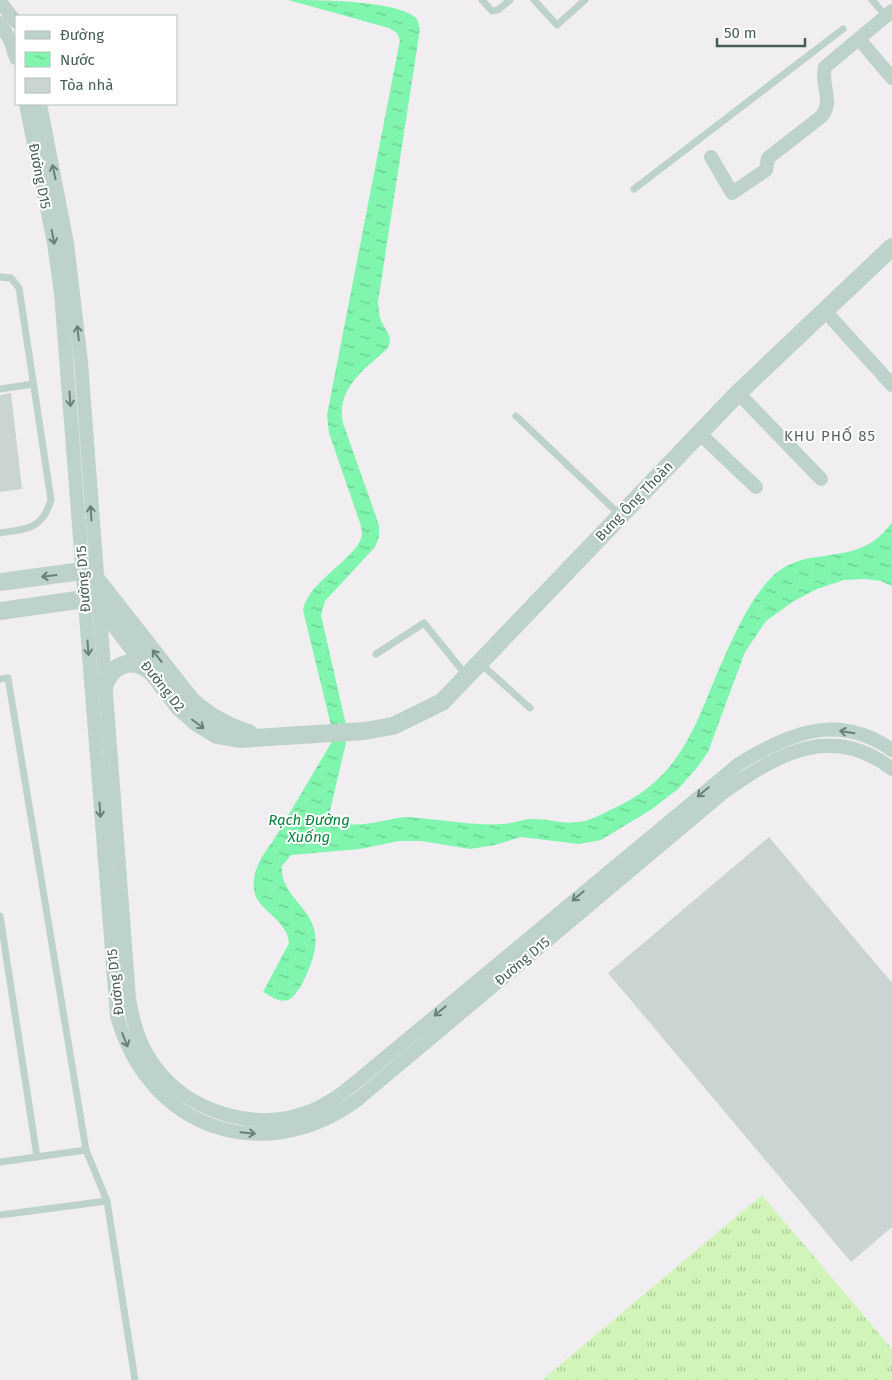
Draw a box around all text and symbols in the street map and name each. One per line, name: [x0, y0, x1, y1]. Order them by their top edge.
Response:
legend: [15, 15, 178, 105]
scale bar: [717, 15, 804, 47]
text: 50 m: [724, 24, 757, 42]
text: Đường: [60, 26, 104, 44]
text: Nước: [60, 51, 95, 69]
text: Tòa nhà: [60, 76, 113, 94]
street label: Đường D15: [25, 142, 54, 210]
one-way arrow: [49, 165, 59, 181]
one-way arrow: [48, 229, 58, 245]
one-way arrow: [73, 325, 83, 341]
one-way arrow: [66, 391, 75, 407]
district label: KHU PHỐ 85: [784, 425, 876, 445]
street label: Bưng Ông Thoàn: [591, 457, 677, 545]
one-way arrow: [86, 505, 96, 521]
street label: Đường D15: [73, 545, 94, 613]
one-way arrow: [41, 571, 57, 581]
one-way arrow: [83, 640, 93, 656]
one-way arrow: [151, 650, 162, 663]
street label: Đường D2: [137, 657, 188, 715]
one-way arrow: [191, 719, 205, 729]
one-way arrow: [840, 726, 856, 736]
one-way arrow: [696, 787, 709, 798]
one-way arrow: [96, 802, 105, 818]
water label: Rạch Đường Xuống: [268, 811, 350, 846]
one-way arrow: [571, 891, 584, 902]
street label: Đường D15: [491, 933, 553, 989]
street label: Đường D15: [104, 948, 127, 1016]
one-way arrow: [433, 1006, 446, 1017]
one-way arrow: [121, 1032, 130, 1047]
one-way arrow: [240, 1128, 256, 1138]

